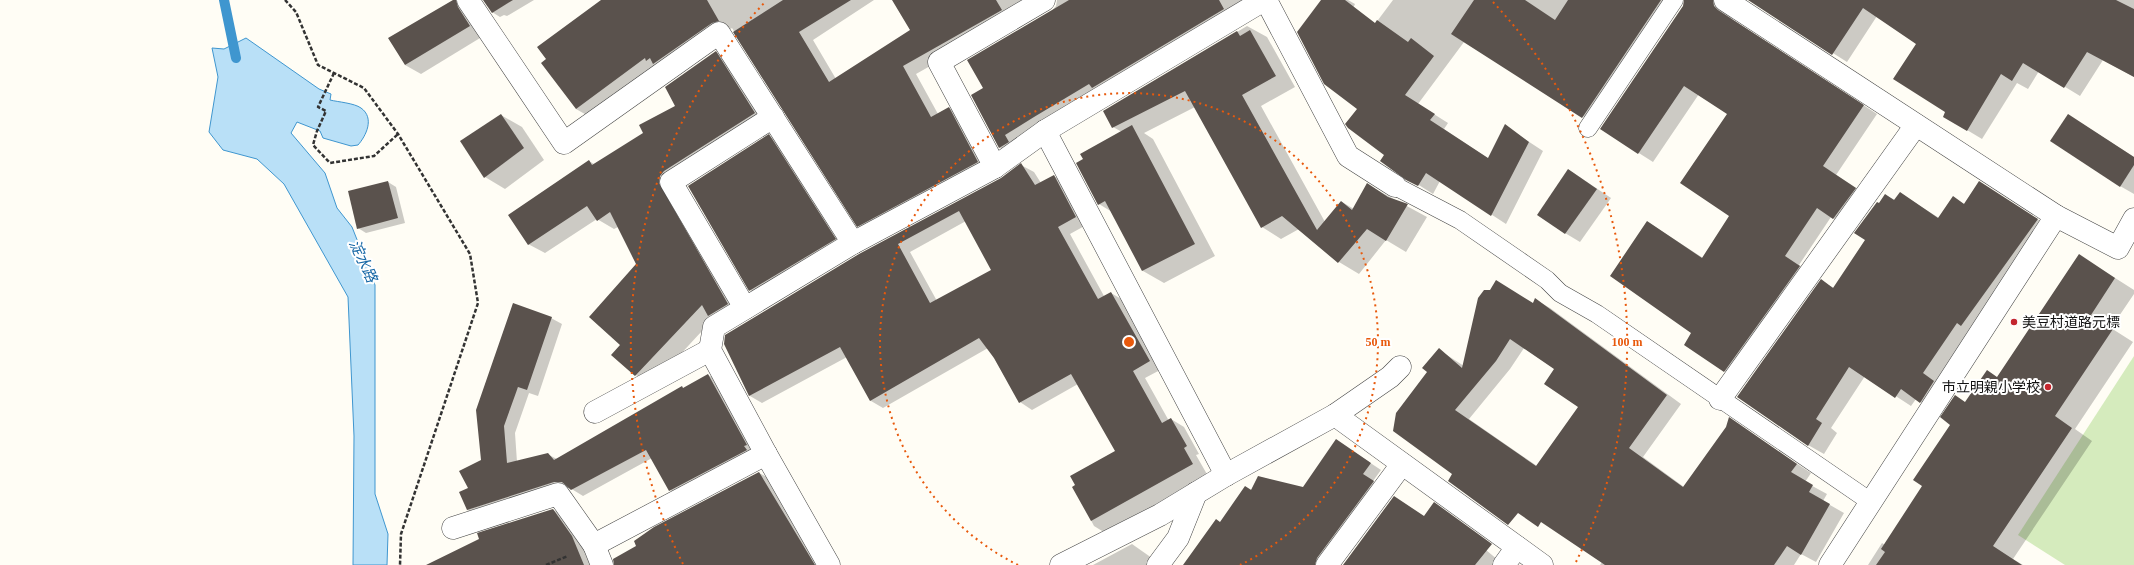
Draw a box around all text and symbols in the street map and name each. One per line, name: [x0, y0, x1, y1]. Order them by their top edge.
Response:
water label: 淀水路: [346, 237, 381, 287]
place label: 美豆村道路元標: [2022, 314, 2120, 330]
marker: 美豆村道路元標: [2009, 317, 2019, 327]
centre of rings: [1122, 335, 1136, 349]
text: 50 m: [1366, 335, 1391, 349]
text: 100 m: [1612, 335, 1643, 349]
place label: 市立明親小学校: [1942, 380, 2040, 395]
marker: 市立明親小学校: [2043, 382, 2053, 392]

